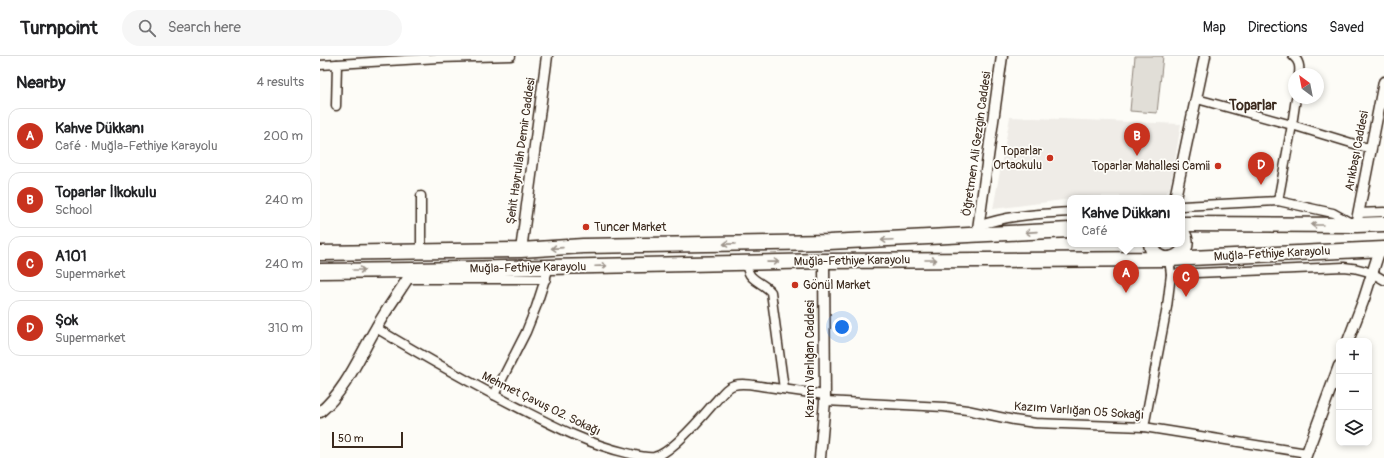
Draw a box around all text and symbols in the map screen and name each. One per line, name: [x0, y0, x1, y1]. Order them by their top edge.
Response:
search box: [122, 10, 402, 46]
text: Turnpoint: [20, 16, 98, 40]
icon: search: [136, 17, 158, 39]
text: Search here: [168, 18, 241, 37]
text: Map: [1203, 19, 1226, 36]
text: Directions: [1248, 19, 1307, 36]
text: Saved: [1329, 19, 1364, 36]
north arrow: [1288, 68, 1324, 104]
street label: Öğretmen Ali Gezgin Caddesi: [958, 70, 995, 217]
text: Nearby: [16, 72, 65, 93]
text: 4 results: [257, 74, 304, 90]
street label: Şehit Hayrullah Demir Caddesi: [503, 77, 539, 225]
district label: Toparlar: [1228, 97, 1278, 114]
street label: Arıkbaşı Caddesi: [1342, 110, 1372, 192]
text: Kahve Dükkanı: [55, 119, 144, 138]
pin: B: [1124, 123, 1150, 156]
text: A: [26, 128, 34, 144]
text: 200 m: [264, 128, 303, 144]
text: Café · Muğla-Fethiye Karayolu: [55, 138, 218, 154]
place label: Toparlar Ortaokulu: [993, 144, 1043, 173]
pin: D: [1248, 152, 1274, 185]
marker: Toparlar Ortaokulu: [1045, 153, 1055, 163]
place label: Toparlar Mahallesi Camii: [1091, 159, 1210, 174]
marker: Toparlar Mahallesi Camii: [1213, 161, 1223, 171]
text: Toparlar İlkokulu: [55, 183, 156, 202]
text: B: [26, 192, 34, 208]
text: 240 m: [265, 192, 303, 208]
popup: [1067, 195, 1185, 247]
text: School: [55, 202, 92, 218]
text: Kahve Dükkanı: [1081, 204, 1171, 223]
place label: Tuncer Market: [594, 220, 666, 235]
one-way arrow: [1311, 221, 1324, 229]
marker: Tuncer Market: [581, 222, 591, 232]
text: Café: [1081, 223, 1108, 239]
one-way arrow: [1025, 229, 1038, 236]
one-way arrow: [881, 236, 894, 243]
one-way arrow: [723, 240, 736, 248]
street label: Muğla-Fethiye Karayolu: [1213, 243, 1331, 265]
one-way arrow: [551, 244, 564, 251]
text: A101: [55, 247, 87, 266]
street label: Muğla-Fethiye Karayolu: [794, 252, 910, 270]
text: C: [26, 256, 34, 272]
text: 240 m: [265, 256, 303, 272]
one-way arrow: [924, 256, 937, 264]
one-way arrow: [766, 258, 779, 266]
street label: Muğla-Fethiye Karayolu: [470, 259, 586, 277]
pin: A: [1113, 260, 1139, 293]
one-way arrow: [594, 262, 607, 270]
pin: C: [1173, 264, 1199, 297]
text: Supermarket: [55, 266, 126, 282]
one-way arrow: [352, 266, 365, 274]
place label: Gönül Market: [803, 278, 870, 293]
marker: Gönül Market: [790, 280, 800, 290]
street label: Kazım Varlığan Caddesi: [803, 300, 818, 418]
text: Şok: [55, 311, 78, 330]
your location: [832, 317, 852, 337]
text: D: [26, 320, 34, 336]
text: 310 m: [267, 320, 303, 336]
text: Supermarket: [55, 330, 126, 346]
map controls: [1336, 338, 1372, 446]
button: +: [1336, 338, 1372, 374]
street label: Mehmet Çavuş 02. Sokağı: [479, 369, 603, 439]
button: −: [1336, 374, 1372, 410]
street label: Kazım Varlığan 05 Sokağı: [1013, 399, 1145, 423]
button: layers: [1336, 410, 1372, 446]
scale bar: [332, 430, 403, 449]
text: 50 m: [338, 432, 364, 445]

